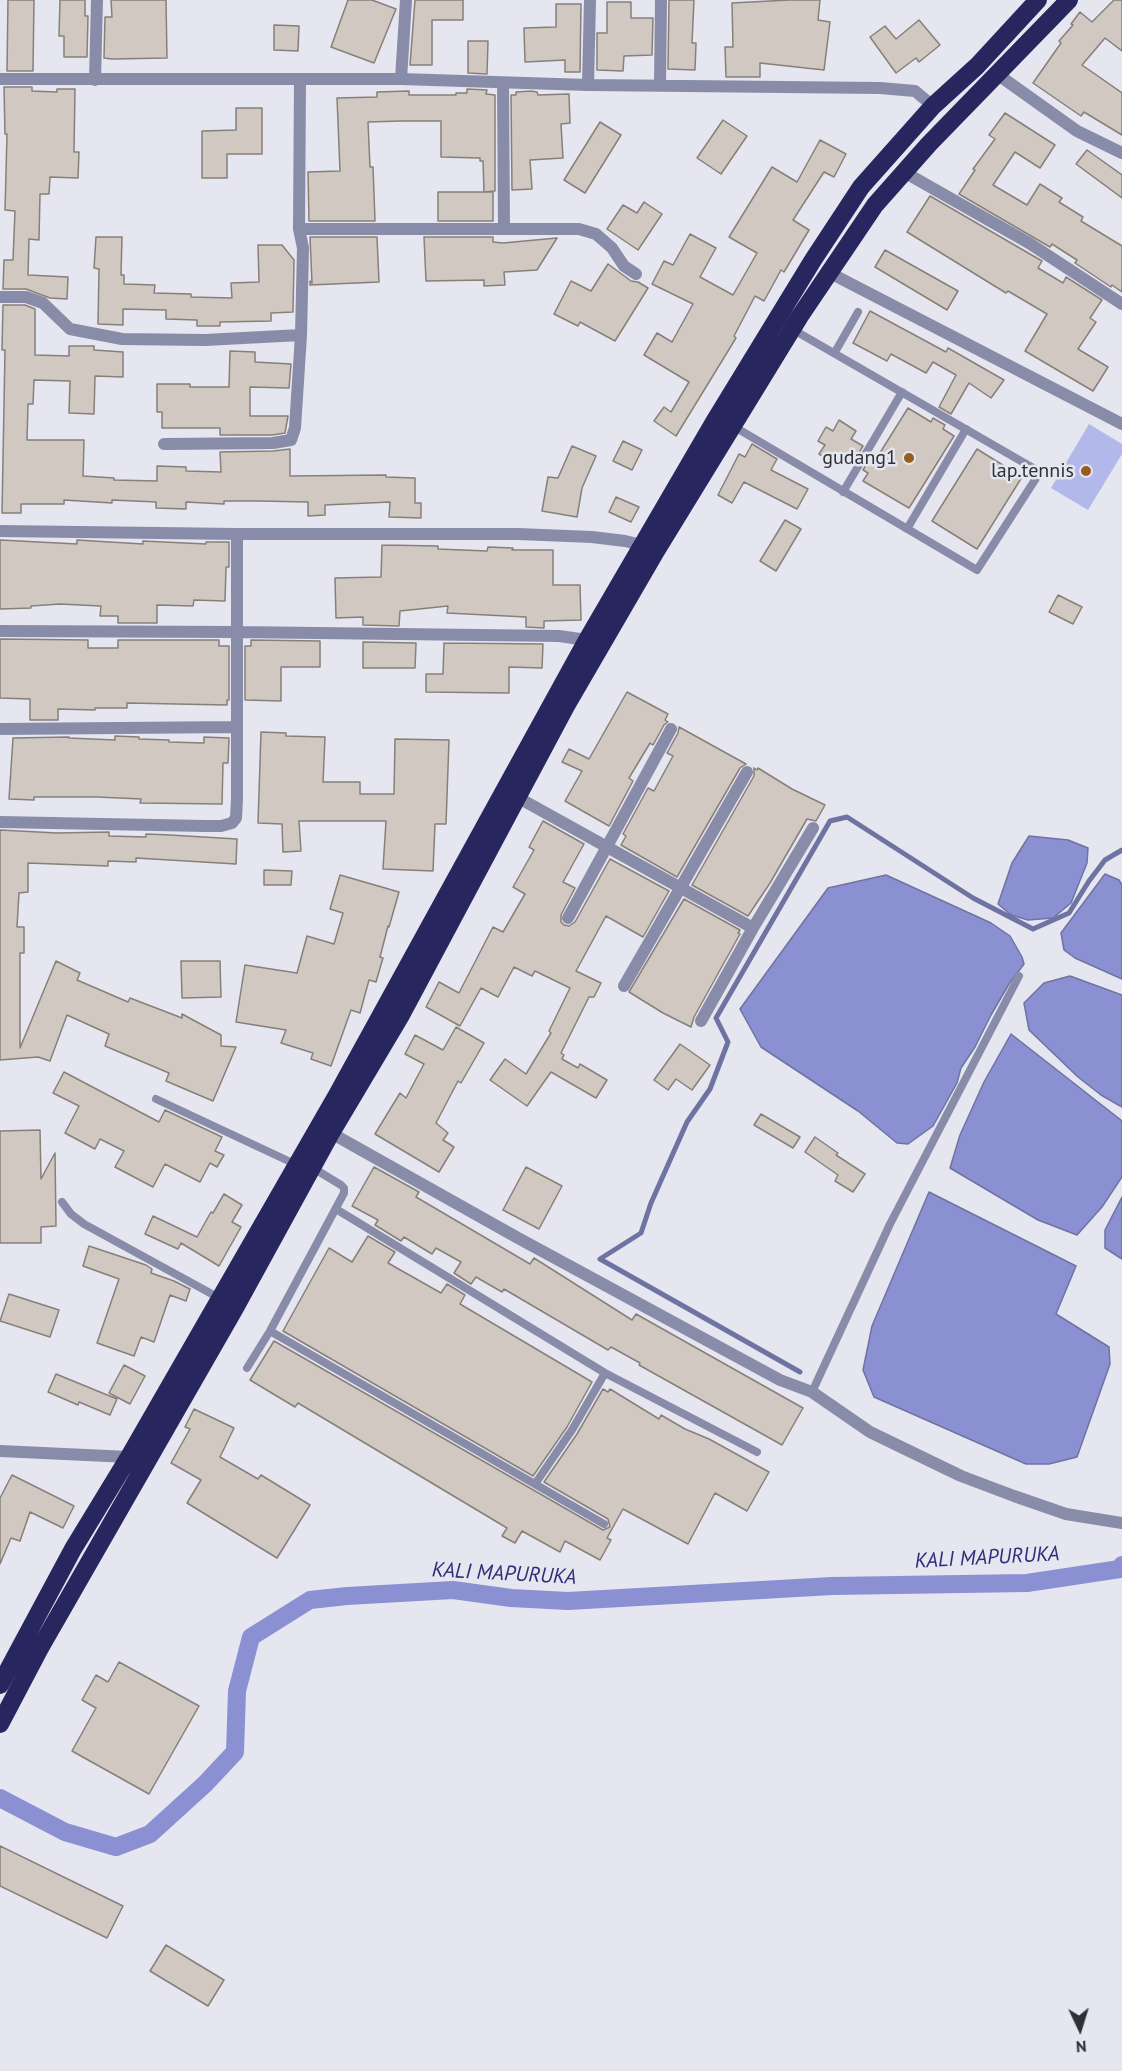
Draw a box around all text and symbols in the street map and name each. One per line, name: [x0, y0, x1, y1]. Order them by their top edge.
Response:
place label: gudang1: [822, 446, 897, 470]
marker: gudang1: [902, 451, 916, 465]
place label: lap.tennis: [991, 459, 1074, 483]
marker: lap.tennis: [1079, 464, 1093, 478]
water label: KALI MAPURUKA: [914, 1542, 1060, 1574]
water label: KALI MAPURUKA: [431, 1558, 577, 1590]
north arrow: [1050, 1999, 1110, 2059]
text: N: [1075, 2037, 1087, 2057]

